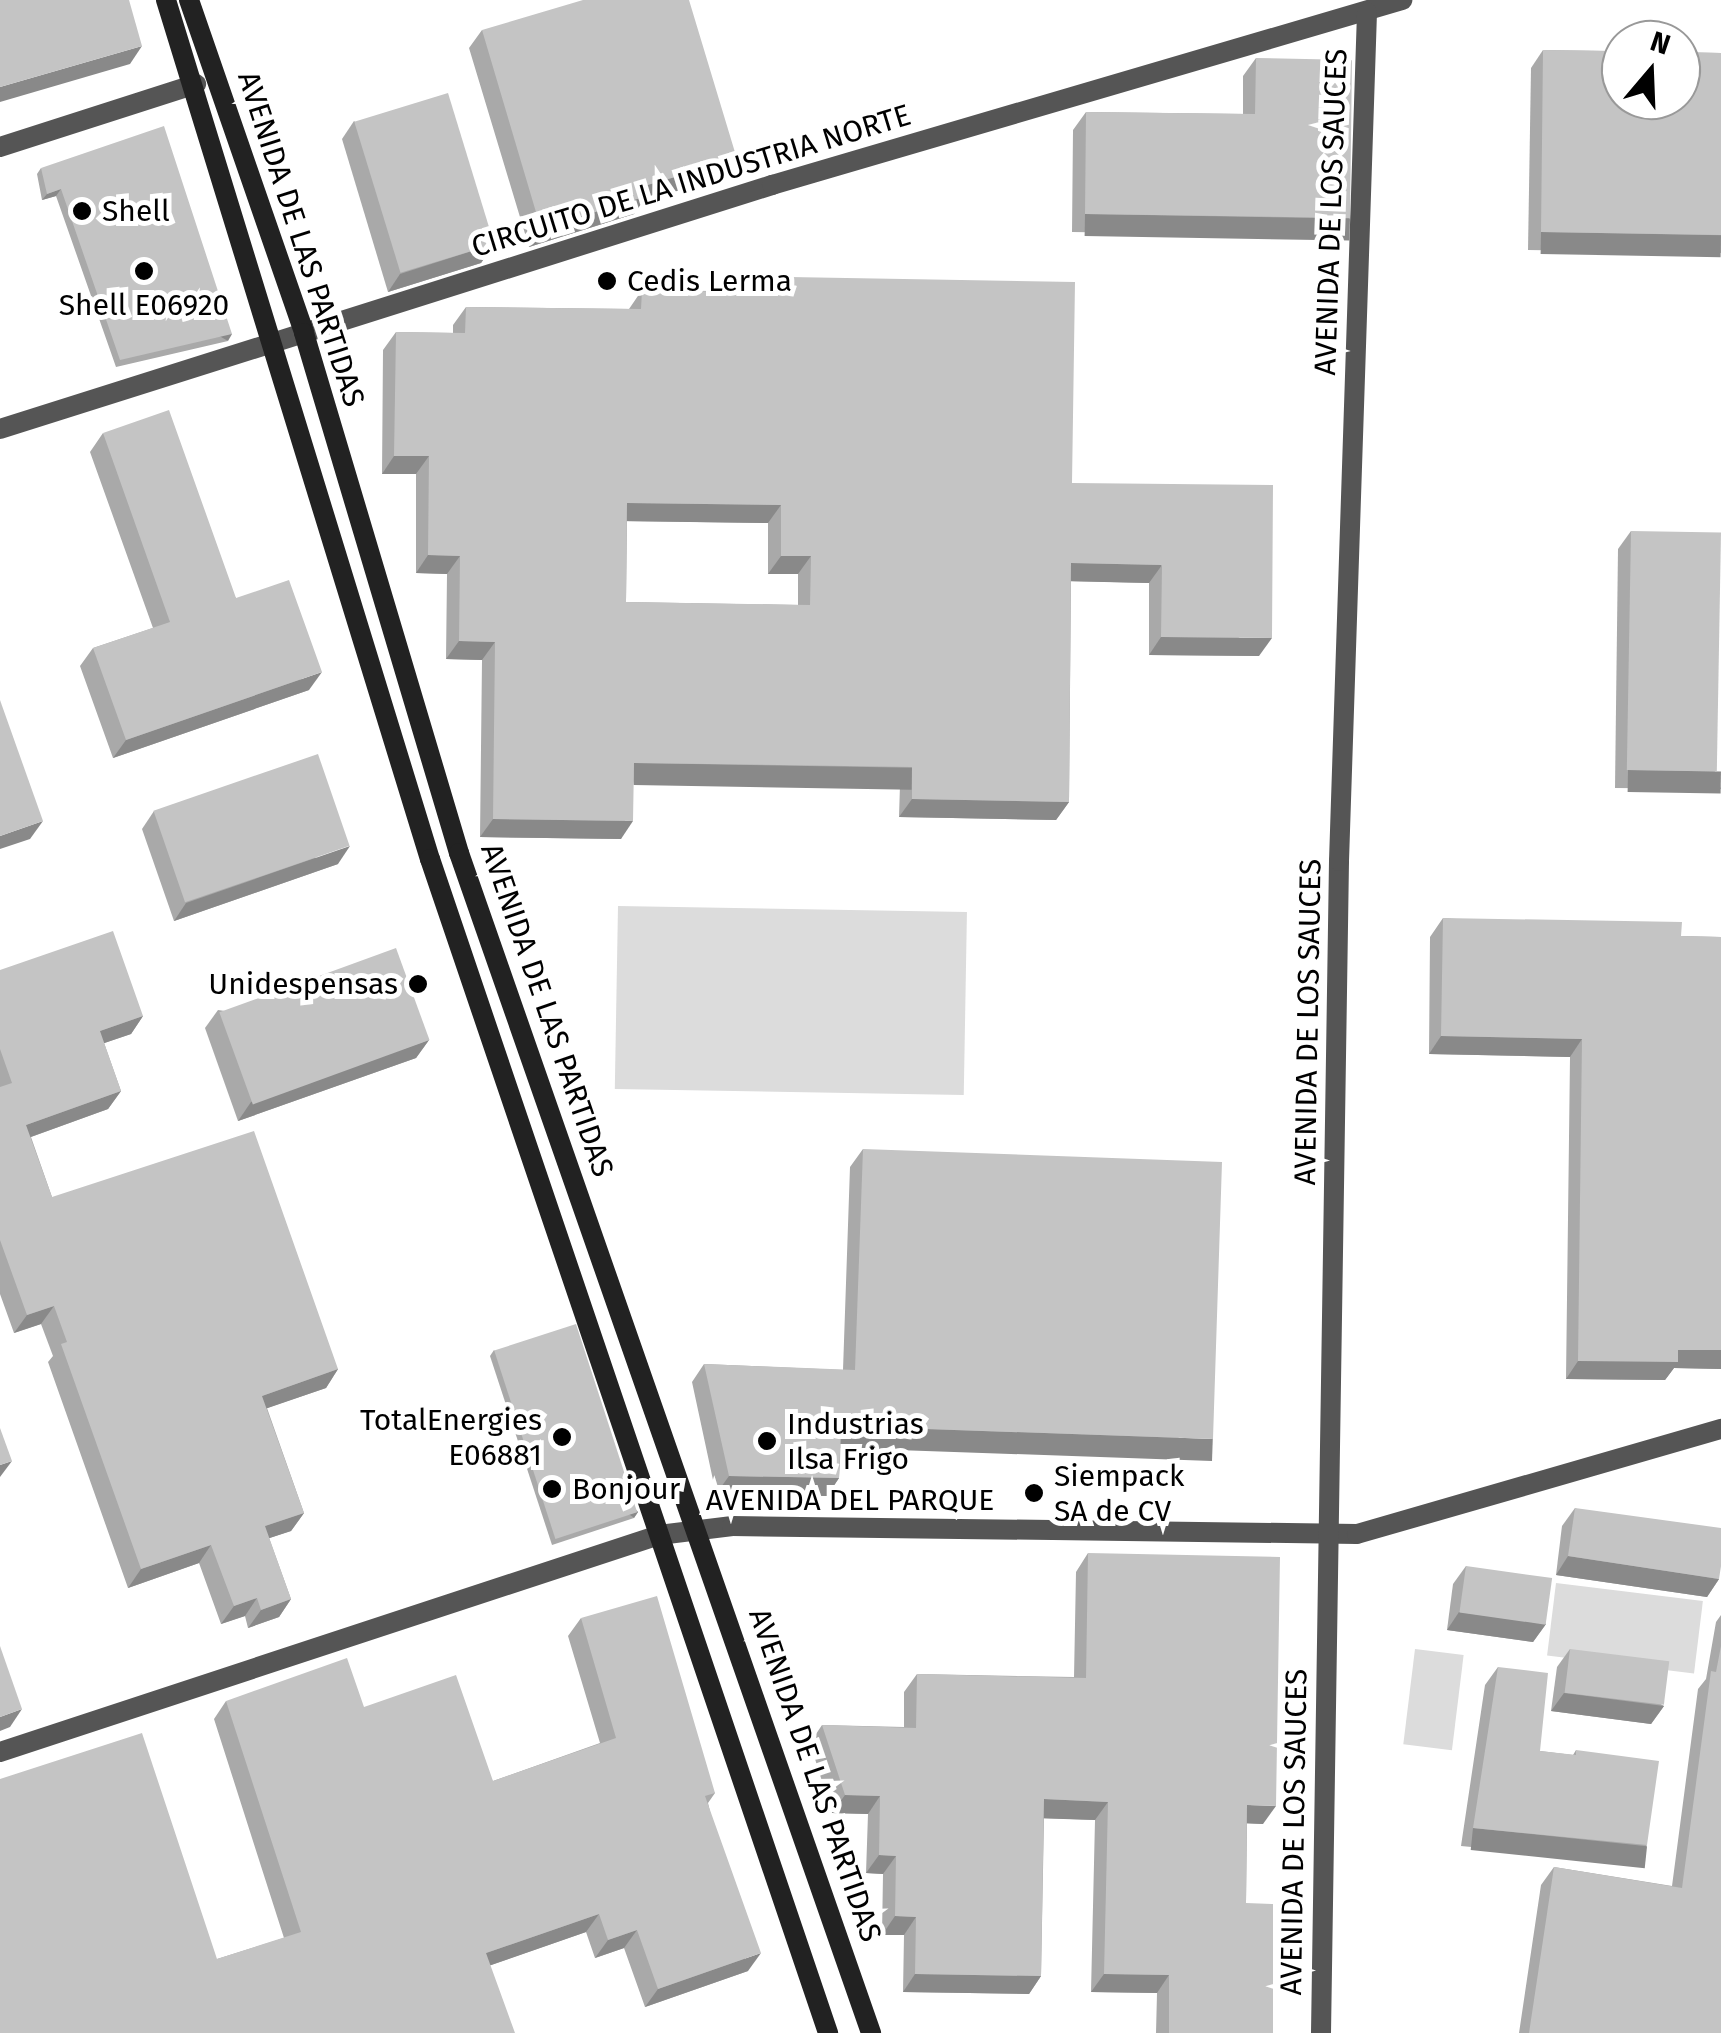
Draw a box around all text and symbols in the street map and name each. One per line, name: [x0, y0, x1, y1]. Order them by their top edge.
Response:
north arrow: [1601, 20, 1701, 120]
text: N: [1646, 24, 1674, 62]
street label: AVENIDA DE LOS SAUCES: [1307, 48, 1355, 376]
street label: AVENIDA DE LAS PARTIDAS: [230, 67, 372, 411]
street label: CIRCUITO DE LA INDUSTRIA NORTE: [467, 97, 915, 265]
place label: Shell: [102, 193, 170, 229]
marker: Shell: [71, 200, 93, 222]
marker: Shell E06920: [133, 260, 155, 282]
place label: Cedis Lerma: [627, 263, 792, 299]
marker: Cedis Lerma: [596, 270, 618, 292]
place label: Shell E06920: [59, 287, 229, 323]
street label: AVENIDA DE LAS PARTIDAS: [473, 839, 621, 1181]
street label: AVENIDA DE LOS SAUCES: [1287, 858, 1329, 1186]
place label: Unidespensas: [208, 966, 398, 1002]
marker: Unidespensas: [407, 973, 429, 995]
place label: TotalEnergies E06881: [360, 1402, 542, 1472]
place label: Industrias Ilsa Frigo: [787, 1406, 924, 1476]
marker: TotalEnergies E06881: [551, 1426, 573, 1448]
marker: Industrias Ilsa Frigo: [756, 1430, 778, 1452]
place label: Siempack SA de CV: [1054, 1458, 1184, 1528]
place label: Bonjour: [572, 1471, 680, 1507]
marker: Bonjour: [541, 1478, 563, 1500]
street label: AVENIDA DEL PARQUE: [706, 1482, 994, 1518]
marker: Siempack SA de CV: [1023, 1482, 1045, 1504]
street label: AVENIDA DE LAS PARTIDAS: [741, 1604, 889, 1946]
street label: AVENIDA DE LOS SAUCES: [1273, 1668, 1315, 1996]

